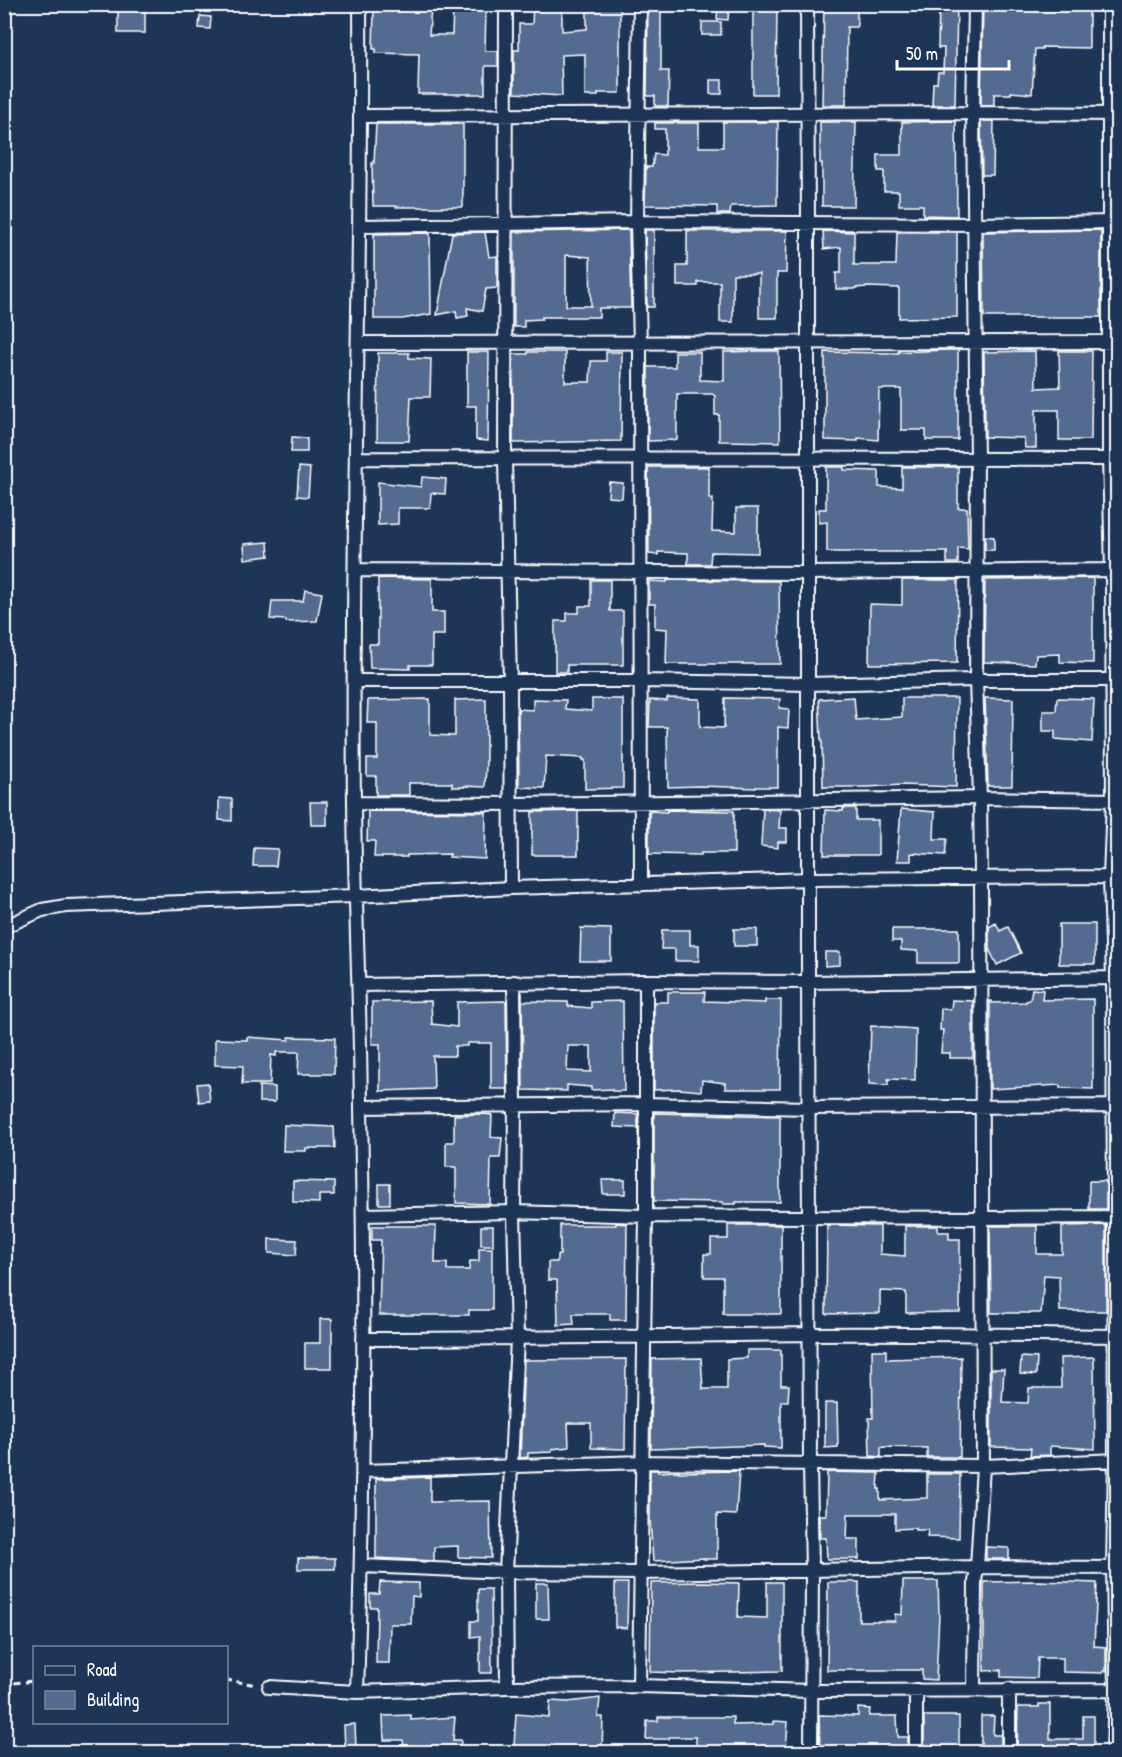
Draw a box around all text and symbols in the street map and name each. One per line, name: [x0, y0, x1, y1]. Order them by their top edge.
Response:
scale bar: [897, 33, 1010, 71]
text: 50 m: [906, 41, 938, 66]
legend: [33, 1646, 228, 1724]
text: Road: [87, 1657, 117, 1682]
text: Building: [87, 1687, 139, 1712]

